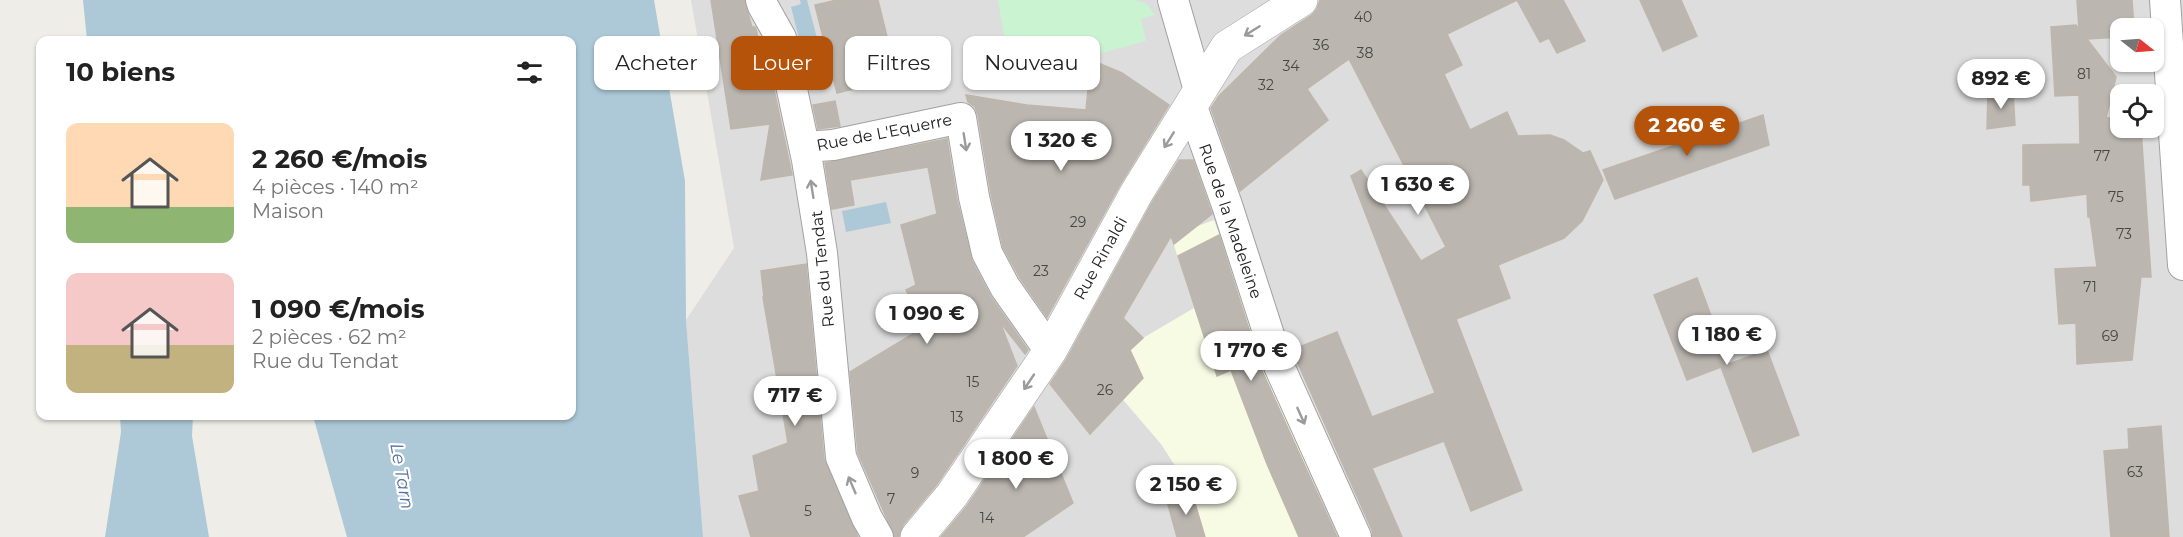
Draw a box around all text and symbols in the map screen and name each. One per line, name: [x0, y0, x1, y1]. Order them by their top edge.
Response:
house number: 40: [1354, 8, 1372, 26]
north arrow: [2110, 18, 2164, 72]
map controls: [2110, 18, 2164, 138]
one-way arrow: [1243, 25, 1260, 38]
chip: Acheter: [594, 36, 719, 90]
chip: Louer: [731, 36, 833, 90]
chip: Filtres: [845, 36, 951, 90]
chip: Nouveau: [963, 36, 1100, 90]
house number: 36: [1313, 36, 1330, 54]
house number: 38: [1357, 44, 1373, 62]
text: 10 biens: [66, 56, 175, 88]
icon: filters: [513, 56, 546, 89]
house number: 34: [1282, 57, 1300, 75]
pin: 892 €: [1959, 59, 2043, 110]
house number: 81: [2077, 65, 2091, 83]
text: 892 €: [1971, 66, 2031, 90]
house number: 32: [1258, 76, 1274, 94]
button: locate: [2110, 84, 2164, 138]
pin: 2 260 €: [1632, 106, 1742, 157]
street label: Rue de L'Equerre: [815, 110, 953, 155]
text: 2 260 €: [1648, 113, 1726, 137]
pin: 1 320 €: [1006, 121, 1116, 172]
text: 1 320 €: [1025, 128, 1097, 152]
one-way arrow: [1162, 131, 1174, 148]
one-way arrow: [960, 132, 971, 152]
street label: Rue de la Madeleine: [1195, 141, 1266, 301]
text: 2 260 €/mois: [252, 143, 427, 175]
icon: home: [114, 147, 186, 219]
house number: 77: [2094, 147, 2110, 165]
pin: 1 630 €: [1363, 165, 1473, 216]
text: 1 630 €: [1381, 172, 1455, 196]
text: 4 pièces · 140 m²: [252, 175, 419, 199]
one-way arrow: [806, 179, 817, 199]
house number: 75: [2108, 188, 2124, 206]
text: Maison: [252, 199, 324, 223]
street label: Rue du Tendat: [807, 209, 838, 328]
house number: 29: [1070, 213, 1086, 231]
street label: Rue Rinaldi: [1070, 214, 1131, 303]
house number: 73: [2116, 225, 2132, 243]
house number: 23: [1033, 262, 1049, 280]
house number: 71: [2083, 278, 2097, 296]
text: 1 090 €/mois: [252, 293, 424, 325]
pin: 1 090 €: [872, 294, 982, 345]
icon: home: [114, 297, 186, 369]
text: 1 090 €: [889, 301, 965, 325]
pin: 1 180 €: [1672, 315, 1782, 366]
text: 1 180 €: [1692, 322, 1762, 346]
text: 2 pièces · 62 m²: [252, 325, 407, 349]
house number: 69: [2101, 327, 2119, 345]
pin: 1 770 €: [1196, 331, 1306, 382]
text: 1 770 €: [1214, 338, 1288, 362]
text: Rue du Tendat: [252, 349, 399, 373]
house number: 15: [967, 373, 980, 391]
one-way arrow: [1023, 373, 1035, 389]
pin: 717 €: [753, 376, 837, 427]
house number: 26: [1097, 381, 1114, 399]
text: 717 €: [768, 383, 822, 407]
one-way arrow: [1296, 407, 1308, 425]
house number: 13: [951, 408, 964, 426]
pin: 1 800 €: [961, 439, 1071, 490]
water label: Le Tarn: [385, 441, 419, 511]
text: 1 800 €: [978, 446, 1054, 470]
house number: 63: [2127, 463, 2143, 481]
house number: 9: [911, 464, 919, 482]
pin: 2 150 €: [1131, 465, 1241, 516]
text: 2 150 €: [1150, 472, 1222, 496]
one-way arrow: [846, 476, 858, 494]
house number: 7: [887, 490, 895, 508]
house number: 5: [804, 502, 812, 520]
house number: 14: [980, 509, 995, 527]

